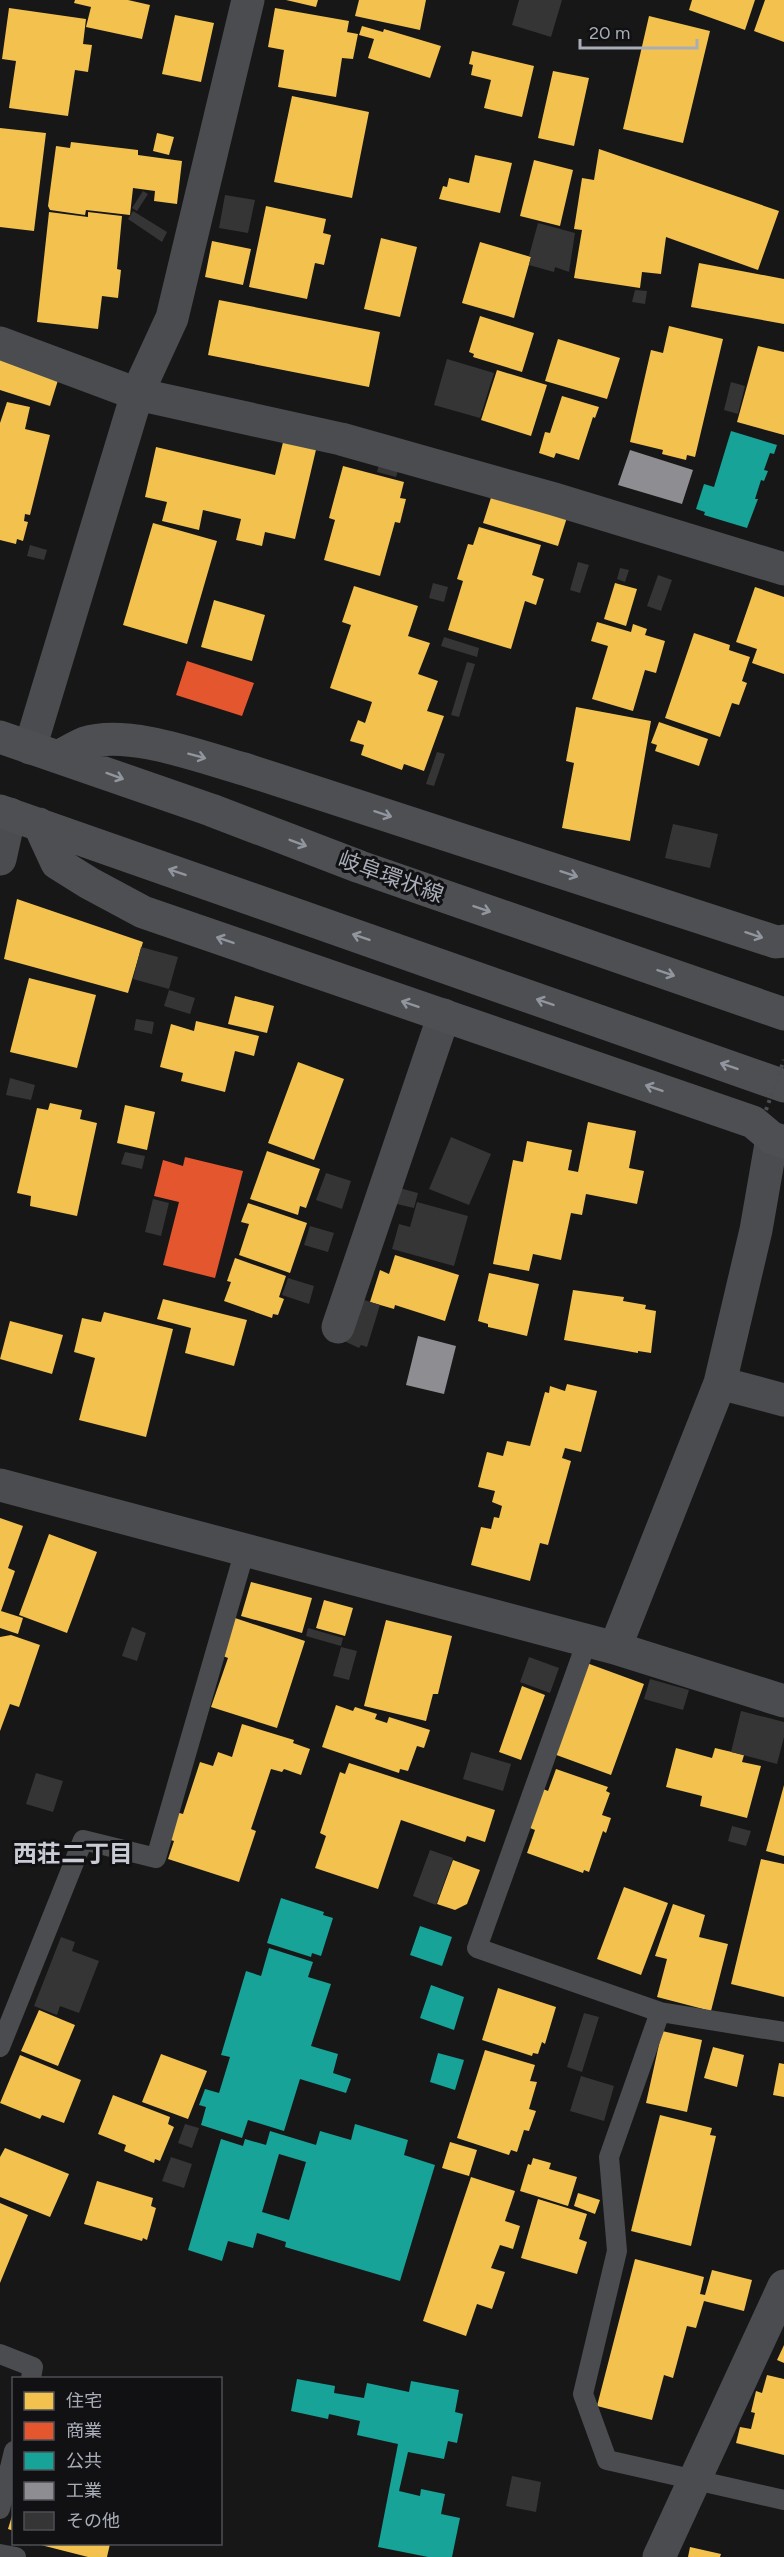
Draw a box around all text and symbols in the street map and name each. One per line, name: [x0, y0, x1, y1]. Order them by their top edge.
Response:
scale bar: [580, 12, 697, 50]
text: 20 m: [589, 22, 630, 44]
one-way arrow: [187, 751, 206, 762]
one-way arrow: [105, 771, 124, 782]
one-way arrow: [373, 809, 392, 820]
one-way arrow: [288, 839, 307, 850]
street label: 岐阜環状線: [335, 846, 447, 908]
one-way arrow: [168, 866, 187, 877]
one-way arrow: [559, 870, 578, 881]
one-way arrow: [472, 905, 490, 916]
one-way arrow: [744, 930, 763, 941]
one-way arrow: [352, 931, 371, 942]
one-way arrow: [216, 934, 235, 945]
one-way arrow: [656, 969, 675, 980]
one-way arrow: [536, 995, 555, 1006]
one-way arrow: [401, 997, 420, 1008]
one-way arrow: [720, 1060, 739, 1071]
one-way arrow: [645, 1081, 664, 1092]
district label: 西荘二丁目: [13, 1839, 133, 1868]
legend: [12, 2377, 222, 2545]
text: 住宅: [66, 2390, 102, 2412]
text: 商業: [66, 2420, 102, 2442]
text: 公共: [66, 2450, 102, 2472]
text: 工業: [66, 2480, 102, 2502]
text: その他: [66, 2510, 120, 2532]

